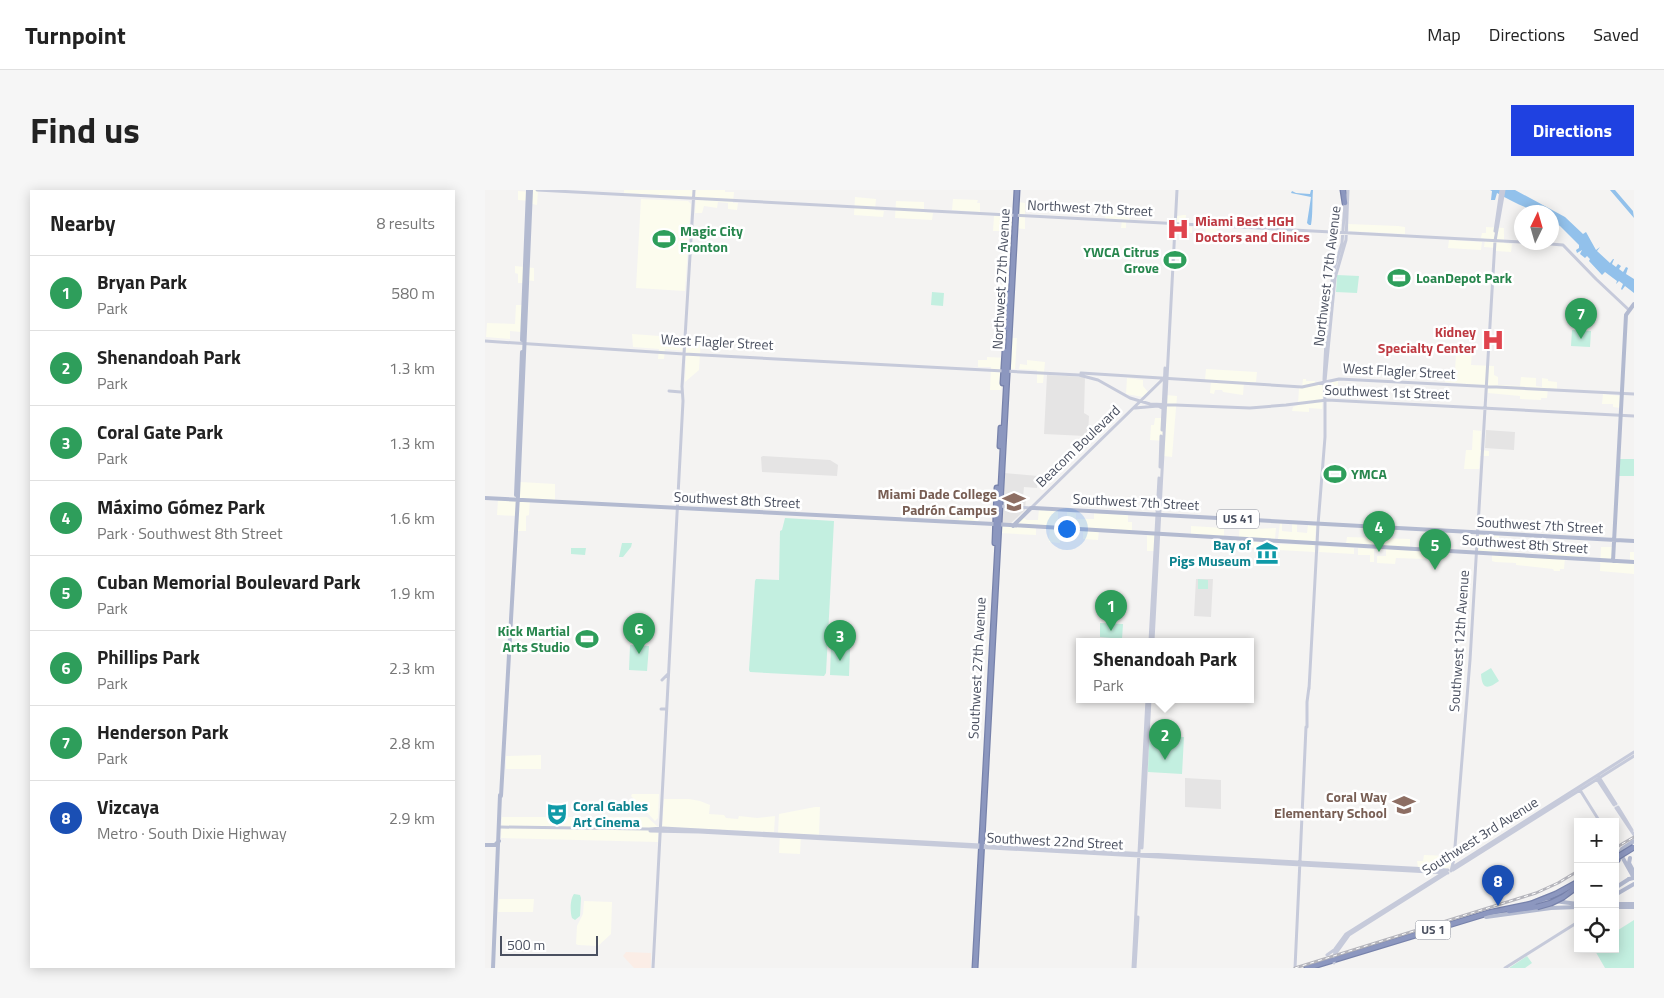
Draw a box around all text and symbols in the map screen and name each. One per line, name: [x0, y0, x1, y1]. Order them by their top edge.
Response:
text: Turnpoint: [25, 17, 126, 53]
text: Map: [1427, 21, 1461, 48]
text: Directions: [1489, 21, 1565, 48]
text: Saved: [1593, 21, 1639, 48]
text: Find us: [30, 103, 140, 157]
button: Directions: [1511, 105, 1634, 156]
street label: Northwest 7th Street: [1027, 194, 1153, 221]
street label: Northwest 17th Avenue: [1307, 205, 1346, 347]
north arrow: [1514, 205, 1559, 250]
text: Nearby: [50, 207, 115, 239]
street label: Northwest 27th Avenue: [986, 208, 1015, 350]
place label: Miami Best HGH Doctors and Clinics: [1195, 210, 1310, 247]
text: 8 results: [376, 211, 435, 235]
hospital icon: Miami Best HGH Doctors and Clinics: [1165, 216, 1191, 242]
place label: Magic City Fronton: [680, 220, 743, 257]
sports icon: Magic City Fronton: [651, 226, 677, 252]
place label: YWCA Citrus Grove: [1083, 241, 1159, 278]
sports icon: YWCA Citrus Grove: [1162, 247, 1188, 273]
sports icon: LoanDepot Park: [1386, 265, 1412, 291]
text: Bryan Park: [97, 267, 187, 296]
place label: LoanDepot Park: [1416, 267, 1513, 288]
text: 1: [62, 281, 70, 305]
text: 580 m: [391, 281, 435, 305]
text: Park: [97, 296, 128, 320]
pin: 7: [1565, 298, 1597, 339]
place label: Kidney Specialty Center: [1378, 321, 1476, 358]
hospital icon: Kidney Specialty Center: [1480, 327, 1506, 353]
street label: West Flagler Street: [660, 328, 774, 355]
text: Shenandoah Park: [97, 342, 241, 371]
text: 2: [62, 356, 70, 380]
text: 1.3 km: [389, 356, 435, 380]
street label: West Flagler Street: [1342, 357, 1456, 384]
text: Park: [97, 371, 128, 395]
street label: Southwest 1st Street: [1324, 379, 1450, 404]
street label: Beacom Boulevard: [1031, 400, 1125, 491]
text: Coral Gate Park: [97, 417, 223, 446]
text: 3: [62, 431, 70, 455]
text: 1.3 km: [389, 431, 435, 455]
text: Park: [97, 446, 128, 470]
sports icon: YMCA: [1322, 461, 1348, 487]
place label: YMCA: [1351, 463, 1387, 484]
place label: Miami Dade College Padrón Campus: [878, 483, 997, 520]
street label: Southwest 8th Street: [673, 486, 801, 513]
street label: Southwest 7th Street: [1072, 488, 1200, 515]
school or university icon: Miami Dade College Padrón Campus: [1001, 489, 1027, 515]
text: Máximo Gómez Park: [97, 492, 265, 521]
text: 4: [62, 506, 70, 530]
text: 1.6 km: [389, 506, 435, 530]
road number: US 41: [1217, 510, 1259, 528]
pin: 4: [1363, 511, 1395, 552]
street label: Southwest 7th Street: [1476, 511, 1604, 538]
your location: [1054, 516, 1080, 542]
text: Park · Southwest 8th Street: [97, 521, 283, 545]
pin: 5: [1419, 529, 1451, 570]
street label: Southwest 8th Street: [1461, 529, 1589, 558]
place label: Bay of Pigs Museum: [1169, 534, 1251, 571]
museum icon: Bay of Pigs Museum: [1254, 540, 1280, 566]
text: Cuban Memorial Boulevard Park: [97, 567, 361, 596]
street label: Southwest 12th Avenue: [1443, 569, 1474, 712]
text: 5: [62, 581, 70, 605]
text: 1.9 km: [389, 581, 435, 605]
pin: 1: [1095, 590, 1127, 631]
text: Park: [97, 596, 128, 620]
street label: Southwest 27th Avenue: [962, 597, 991, 739]
pin: 6: [623, 613, 655, 654]
place label: Kick Martial Arts Studio: [498, 620, 570, 657]
pin: 3: [824, 620, 856, 661]
sports icon: Kick Martial Arts Studio: [574, 626, 600, 652]
popup: [1076, 638, 1254, 703]
text: Phillips Park: [97, 642, 200, 671]
text: Shenandoah Park: [1093, 644, 1237, 673]
text: 6: [62, 656, 70, 680]
text: 2.3 km: [389, 656, 435, 680]
text: Park: [97, 671, 128, 695]
text: Park: [1093, 673, 1124, 697]
text: Henderson Park: [97, 717, 229, 746]
pin: 2: [1149, 719, 1181, 760]
text: 7: [62, 731, 70, 755]
text: 2.8 km: [389, 731, 435, 755]
text: Park: [97, 746, 128, 770]
place label: Coral Way Elementary School: [1274, 786, 1387, 823]
street label: Southwest 3rd Avenue: [1417, 791, 1542, 880]
text: Vizcaya: [97, 792, 159, 821]
school or university icon: Coral Way Elementary School: [1391, 792, 1417, 818]
place label: Coral Gables Art Cinema: [573, 795, 648, 832]
theatre icon: Coral Gables Art Cinema: [544, 801, 570, 827]
text: 8: [62, 806, 70, 830]
text: 2.9 km: [389, 806, 435, 830]
map controls: [1574, 818, 1619, 953]
button: +: [1574, 818, 1619, 863]
text: Metro · South Dixie Highway: [97, 821, 287, 845]
street label: Southwest 22nd Street: [986, 826, 1124, 855]
button: −: [1574, 863, 1619, 908]
pin: 8: [1482, 865, 1514, 906]
button: locate: [1574, 908, 1619, 953]
road number: US 1: [1415, 920, 1451, 940]
scale bar: [500, 933, 597, 956]
text: 500 m: [507, 934, 545, 955]

